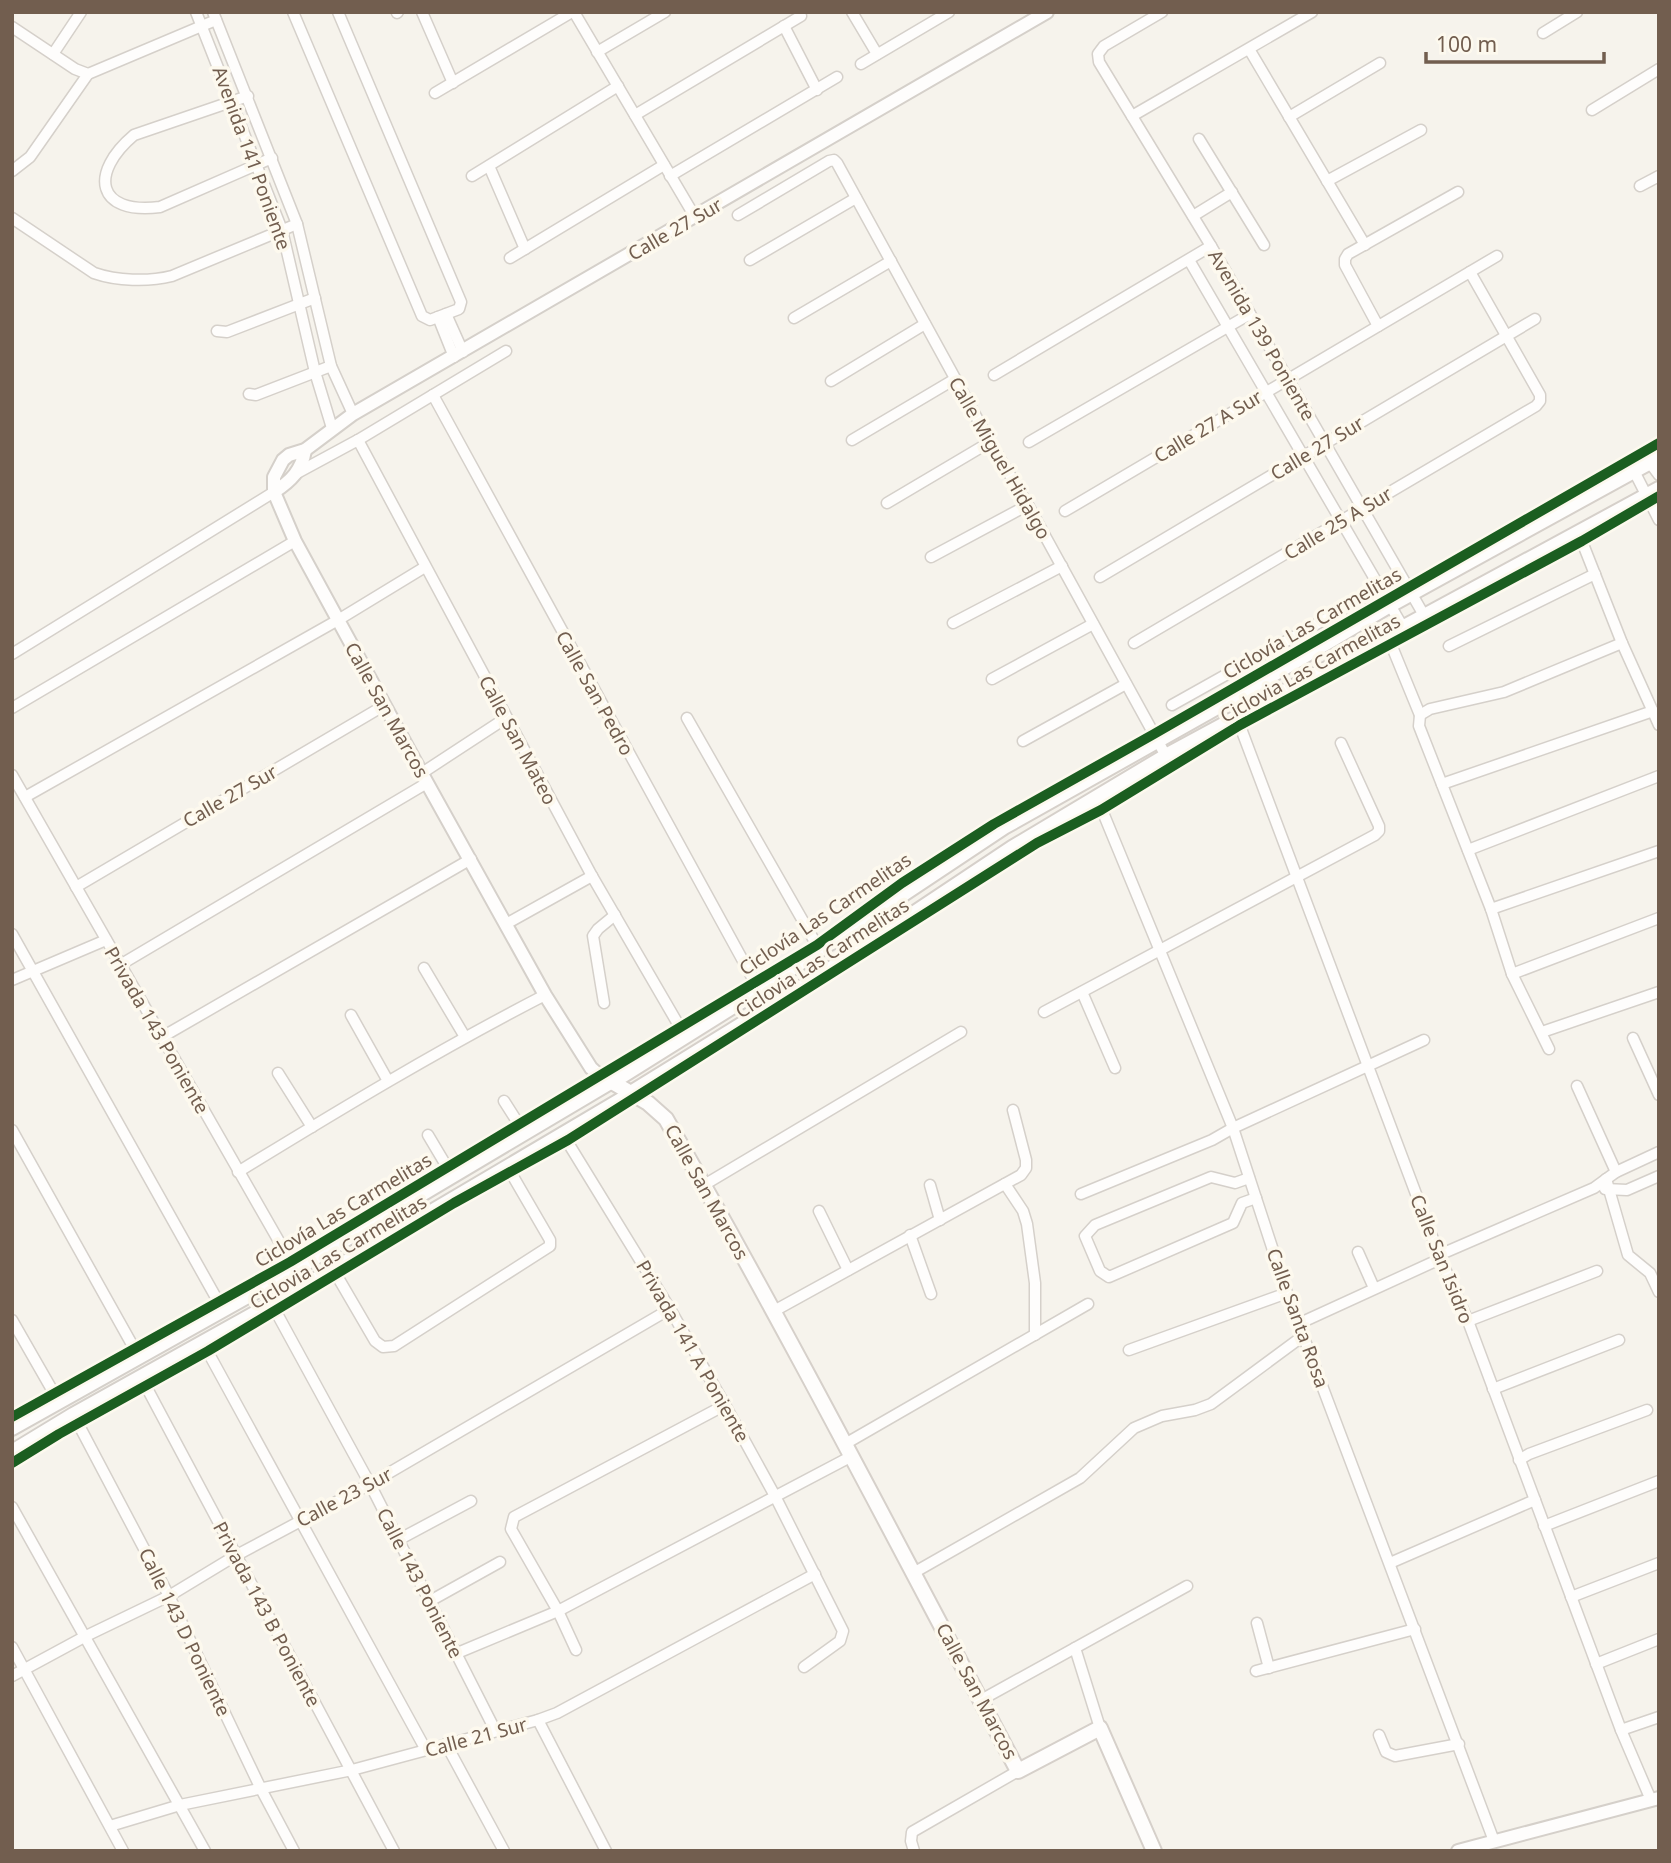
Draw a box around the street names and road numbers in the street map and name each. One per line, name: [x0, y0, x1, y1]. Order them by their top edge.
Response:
street label: Avenida 141 Poniente: [207, 63, 297, 253]
street label: Calle 27 Sur: [623, 191, 727, 266]
street label: Avenida 139 Poniente: [1202, 245, 1322, 425]
street label: Calle Miguel Hidalgo: [943, 372, 1057, 544]
street label: Calle 27 A Sur: [1149, 383, 1267, 469]
street label: Calle 27 Sur: [1265, 410, 1369, 486]
street label: Calle 25 A Sur: [1279, 480, 1397, 566]
street label: Ciclovía Las Carmelitas: [1218, 561, 1406, 685]
street label: Ciclovia Las Carmelitas: [1215, 608, 1405, 728]
street label: Calle San Pedro: [550, 626, 640, 760]
street label: Calle San Marcos: [339, 638, 435, 782]
street label: Calle San Mateo: [473, 671, 563, 809]
street label: Calle 27 Sur: [178, 758, 282, 833]
street label: Ciclovía Las Carmelitas: [734, 847, 916, 981]
street label: Ciclovia Las Carmelitas: [730, 892, 914, 1024]
street label: Privada 143 Poniente: [98, 942, 216, 1118]
street label: Calle San Marcos: [659, 1120, 755, 1264]
street label: Ciclovía Las Carmelitas: [250, 1147, 436, 1273]
street label: Ciclovia Las Carmelitas: [245, 1189, 431, 1315]
street label: Calle San Isidro: [1404, 1191, 1480, 1327]
street label: Calle Santa Rosa: [1261, 1245, 1335, 1391]
street label: Privada 141 A Poniente: [630, 1255, 756, 1447]
street label: Calle 23 Sur: [292, 1461, 397, 1533]
street label: Calle 143 Poniente: [371, 1503, 469, 1663]
street label: Privada 143 B Poniente: [207, 1517, 327, 1711]
street label: Calle 143 D Poniente: [133, 1544, 237, 1720]
street label: Calle San Marcos: [930, 1618, 1024, 1764]
street label: Calle 21 Sur: [422, 1711, 530, 1763]

